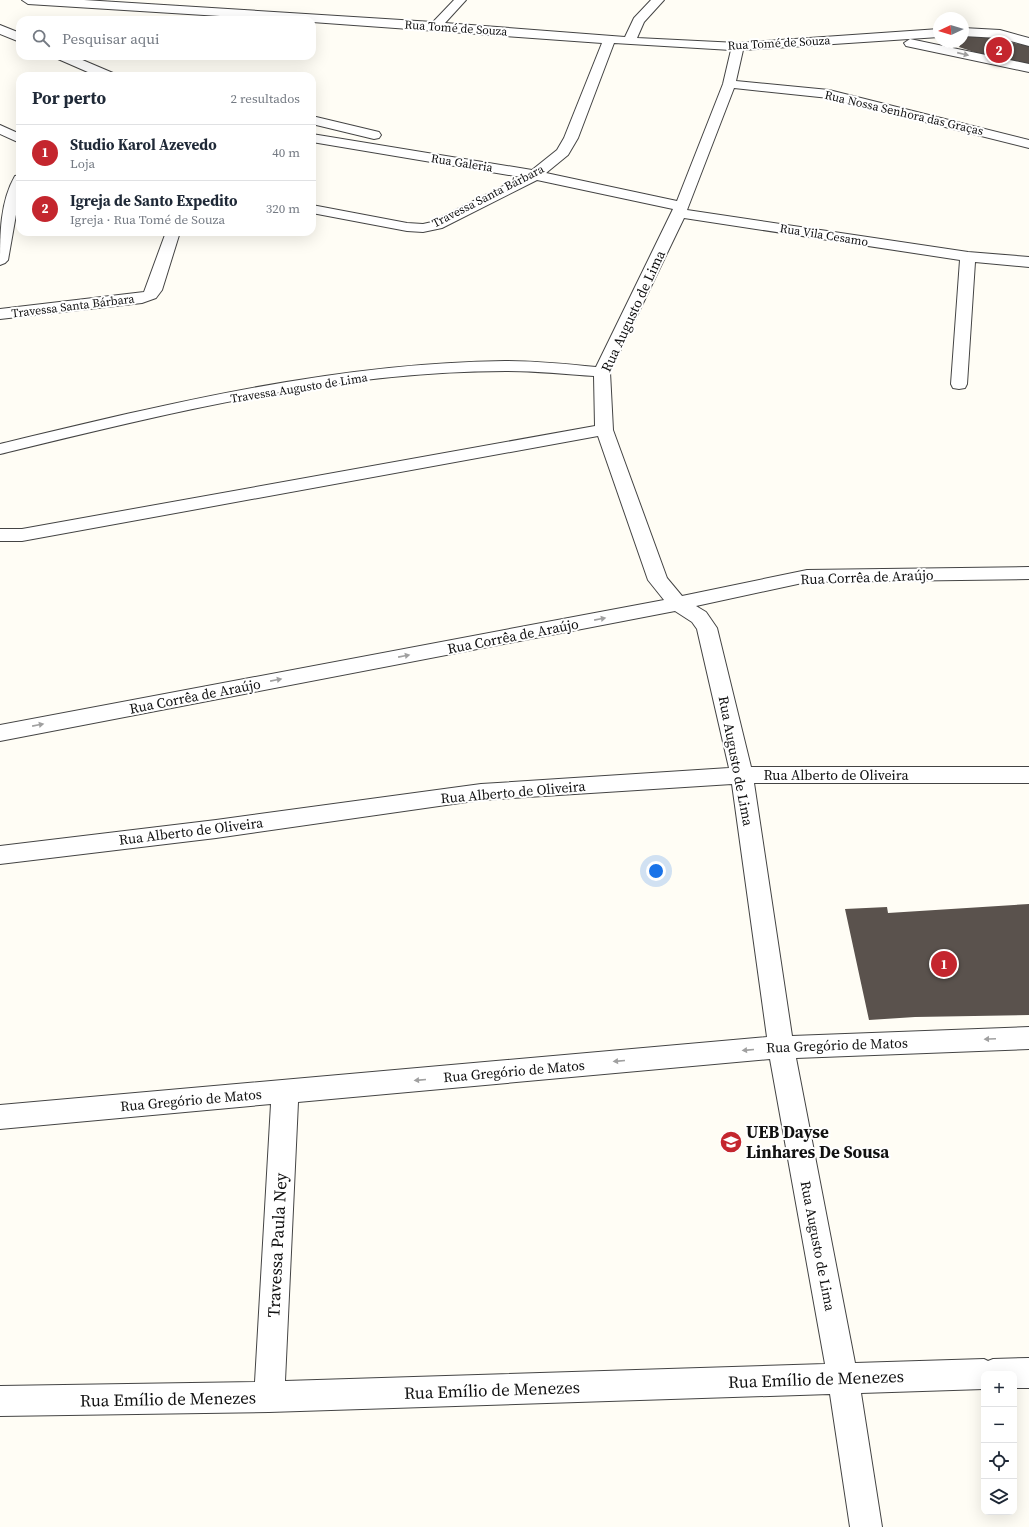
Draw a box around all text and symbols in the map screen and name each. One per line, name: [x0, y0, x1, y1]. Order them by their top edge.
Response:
north arrow: [933, 12, 969, 48]
search box: [16, 16, 316, 60]
street label: Rua Tomé de Souza: [404, 16, 509, 40]
icon: search: [30, 27, 52, 49]
text: Pesquisar aqui: [62, 28, 159, 49]
street label: Rua Tomé de Souza: [727, 32, 832, 54]
pin: 2: [986, 35, 1012, 65]
one-way arrow: [957, 52, 969, 58]
text: Por perto: [32, 86, 106, 110]
street label: Rua Nossa Senhora das Graças: [823, 87, 985, 139]
text: 2 resultados: [230, 90, 300, 107]
text: Studio Karol Azevedo: [70, 134, 217, 155]
text: 1: [41, 144, 49, 161]
text: 40 m: [272, 144, 300, 161]
street label: Rua Galeria: [430, 150, 495, 176]
text: Loja: [70, 155, 95, 172]
street label: Travessa Santa Bárbara: [429, 160, 548, 231]
text: Igreja de Santo Expedito: [70, 190, 238, 211]
text: 2: [41, 200, 49, 217]
text: 320 m: [266, 200, 300, 217]
text: Igreja · Rua Tomé de Souza: [70, 211, 225, 228]
street label: Rua Vila Cesamo: [779, 220, 870, 250]
street label: Rua Augusto de Lima: [596, 246, 670, 375]
street label: Travessa Santa Bárbara: [11, 290, 136, 321]
street label: Travessa Augusto de Lima: [229, 369, 370, 407]
street label: Rua Corrêa de Araújo: [800, 565, 934, 589]
street label: Rua Corrêa de Araújo: [446, 613, 581, 659]
one-way arrow: [594, 616, 606, 622]
one-way arrow: [398, 653, 410, 659]
street label: Rua Corrêa de Araújo: [128, 673, 263, 719]
one-way arrow: [270, 677, 282, 683]
street label: Rua Augusto de Lima: [714, 694, 759, 829]
one-way arrow: [32, 722, 44, 728]
street label: Rua Alberto de Oliveira: [763, 765, 909, 785]
street label: Rua Alberto de Oliveira: [440, 776, 587, 808]
street label: Rua Alberto de Oliveira: [118, 812, 265, 850]
your location: [646, 861, 666, 881]
pin: 1: [931, 949, 957, 979]
street label: Rua Gregório de Matos: [766, 1033, 908, 1057]
one-way arrow: [984, 1036, 996, 1043]
one-way arrow: [742, 1046, 754, 1053]
street label: Rua Gregório de Matos: [442, 1055, 586, 1087]
one-way arrow: [613, 1058, 625, 1065]
one-way arrow: [414, 1076, 426, 1083]
street label: Rua Gregório de Matos: [119, 1084, 263, 1116]
place label: UEB Dayse Linhares De Sousa: [746, 1120, 890, 1164]
school or university icon: UEB Dayse Linhares De Sousa: [718, 1129, 744, 1155]
street label: Travessa Paula Ney: [261, 1172, 293, 1318]
street label: Rua Augusto de Lima: [796, 1179, 841, 1314]
street label: Rua Emílio de Menezes: [728, 1364, 904, 1394]
map controls: [981, 1371, 1017, 1515]
button: +: [981, 1371, 1017, 1407]
street label: Rua Emílio de Menezes: [404, 1375, 580, 1405]
street label: Rua Emílio de Menezes: [80, 1385, 256, 1413]
button: −: [981, 1407, 1017, 1443]
button: locate: [981, 1443, 1017, 1479]
button: layers: [981, 1479, 1017, 1515]

